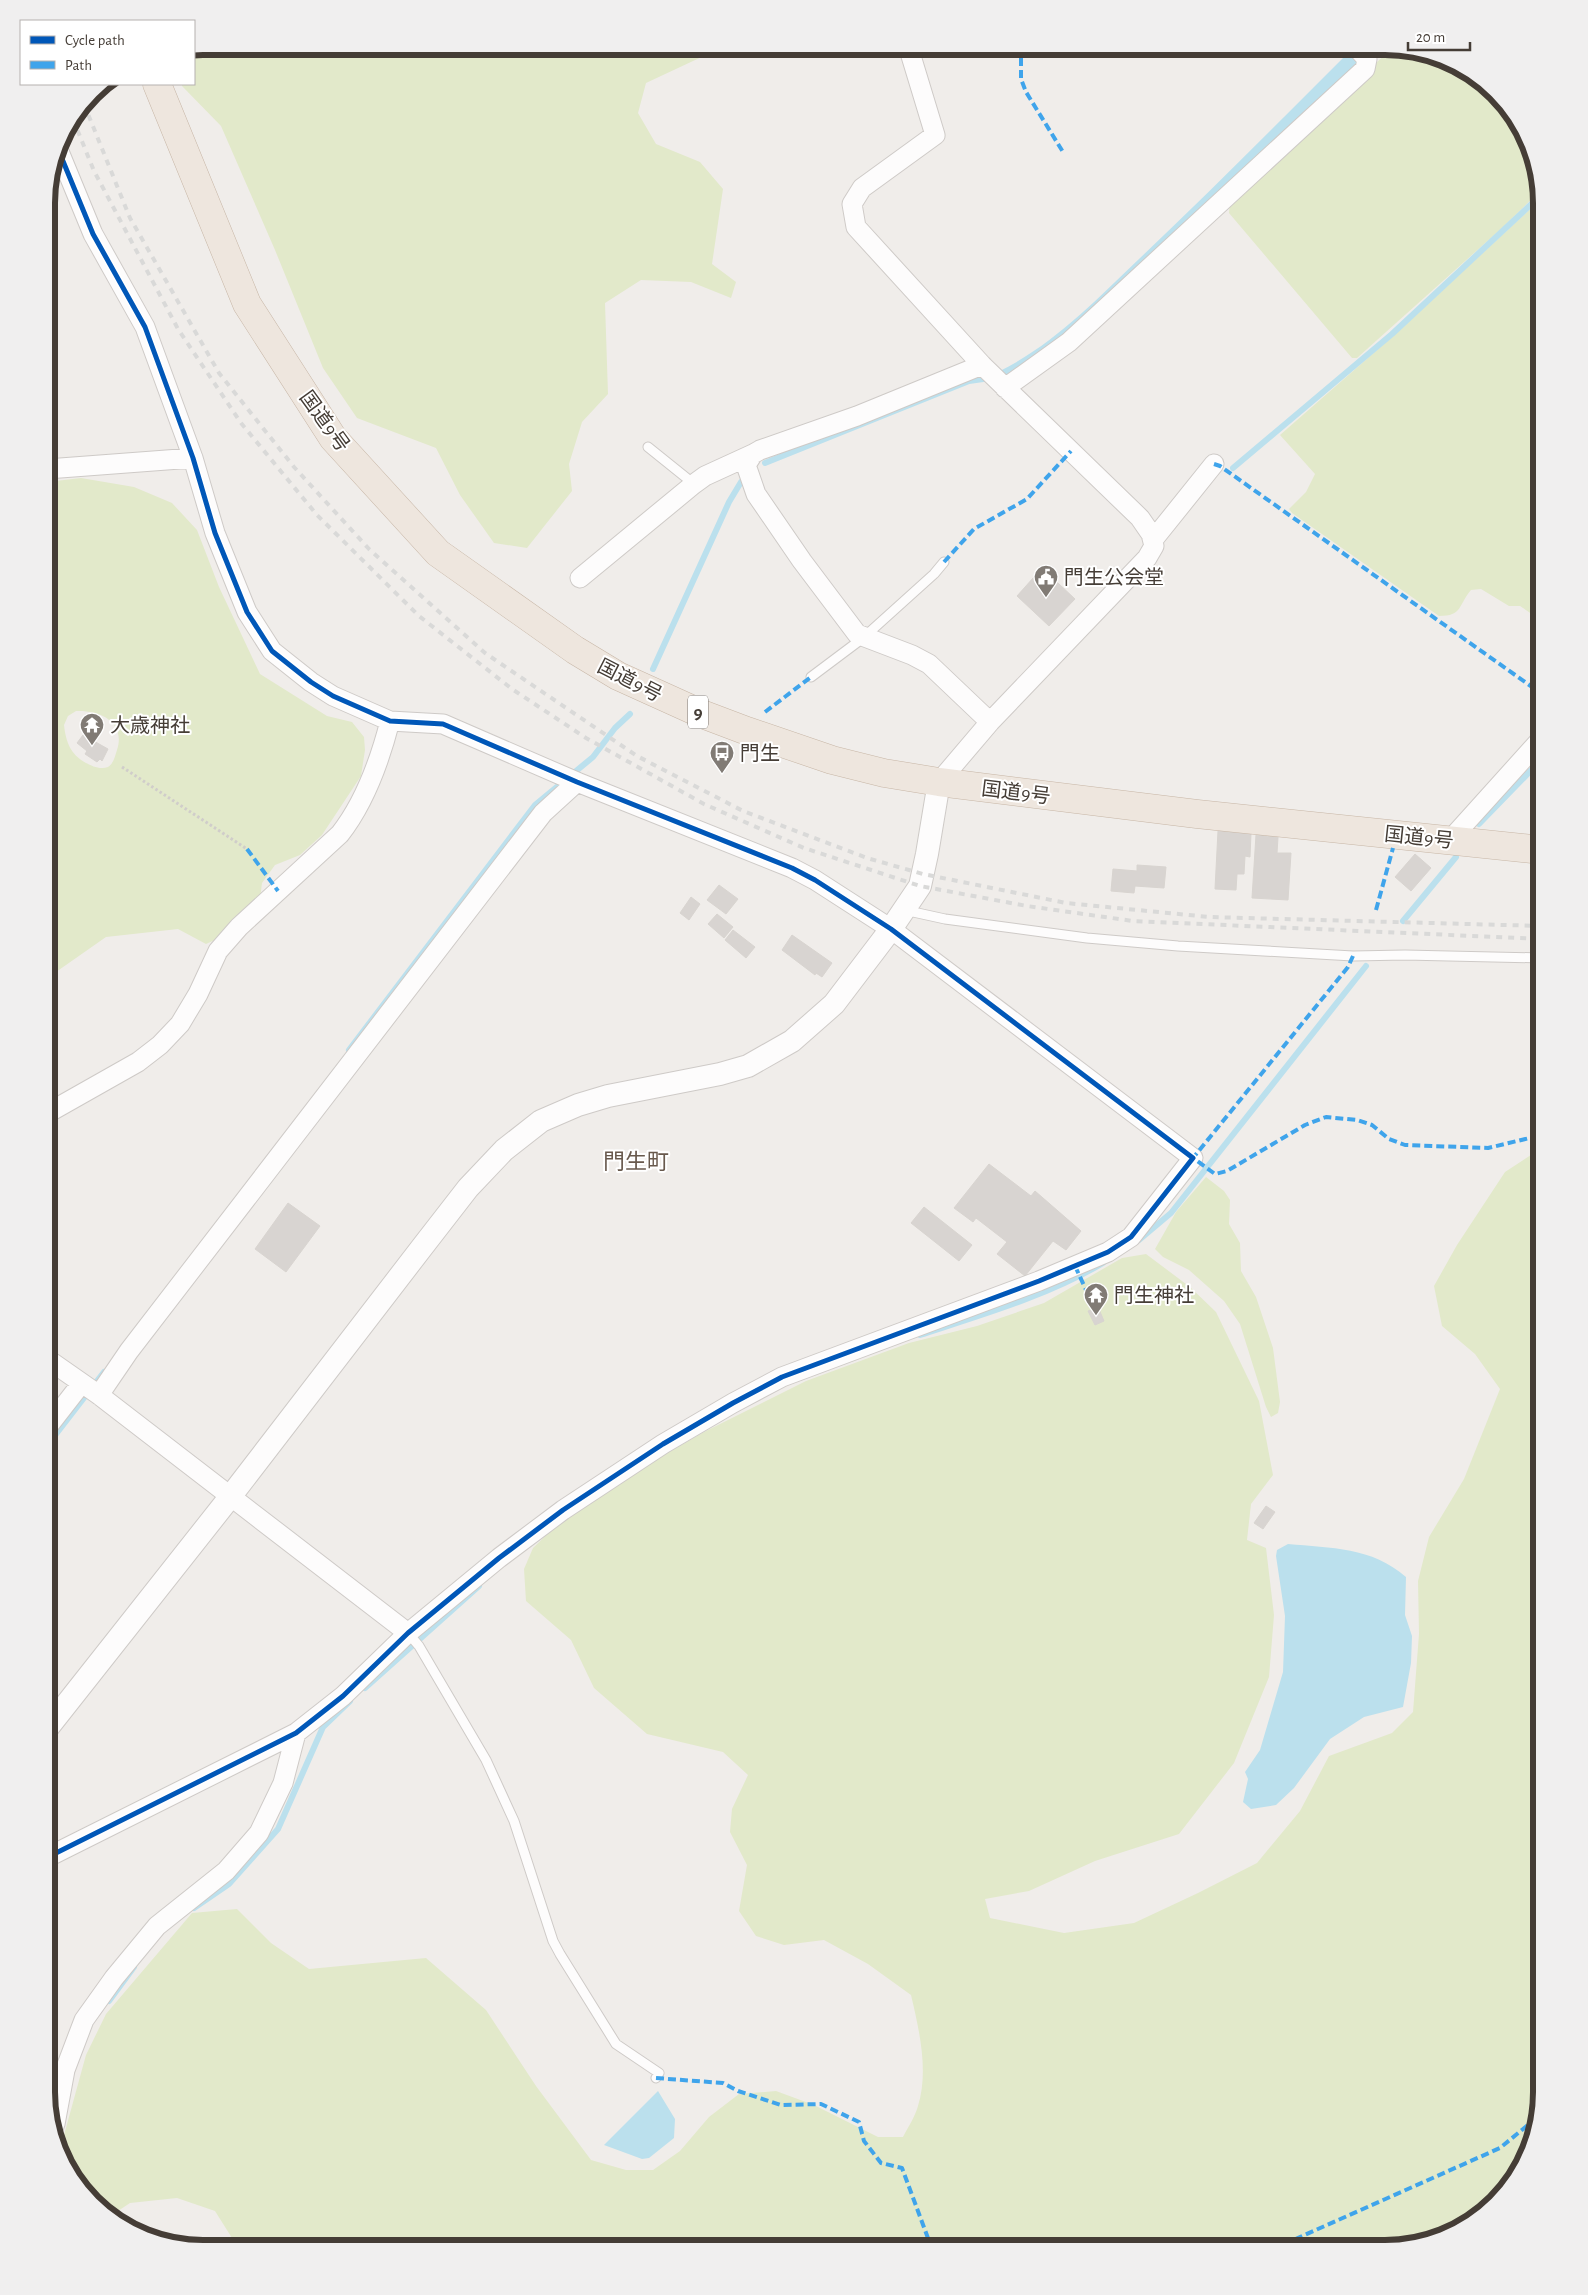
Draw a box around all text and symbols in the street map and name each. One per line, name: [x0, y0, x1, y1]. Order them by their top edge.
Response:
legend: [20, 20, 195, 85]
scale bar: [1408, 20, 1470, 52]
text: 20 m: [1416, 30, 1445, 45]
text: Cycle path: [65, 33, 125, 48]
text: Path: [65, 58, 92, 73]
street label: 国道9号: [296, 387, 353, 456]
public building icon: 門生公会堂: [1033, 564, 1059, 598]
place label: 門生公会堂: [1064, 567, 1164, 588]
street label: 国道9号: [594, 655, 665, 706]
road number: 9: [688, 696, 708, 729]
temple icon: 大歳神社: [79, 712, 105, 746]
place label: 大歳神社: [110, 715, 190, 736]
bus stop icon: 門生: [709, 740, 735, 774]
place label: 門生: [740, 743, 780, 764]
street label: 国道9号: [980, 778, 1052, 807]
street label: 国道9号: [1383, 823, 1455, 852]
district label: 門生町: [603, 1150, 669, 1173]
temple icon: 門生神社: [1083, 1282, 1109, 1316]
place label: 門生神社: [1114, 1285, 1194, 1306]

